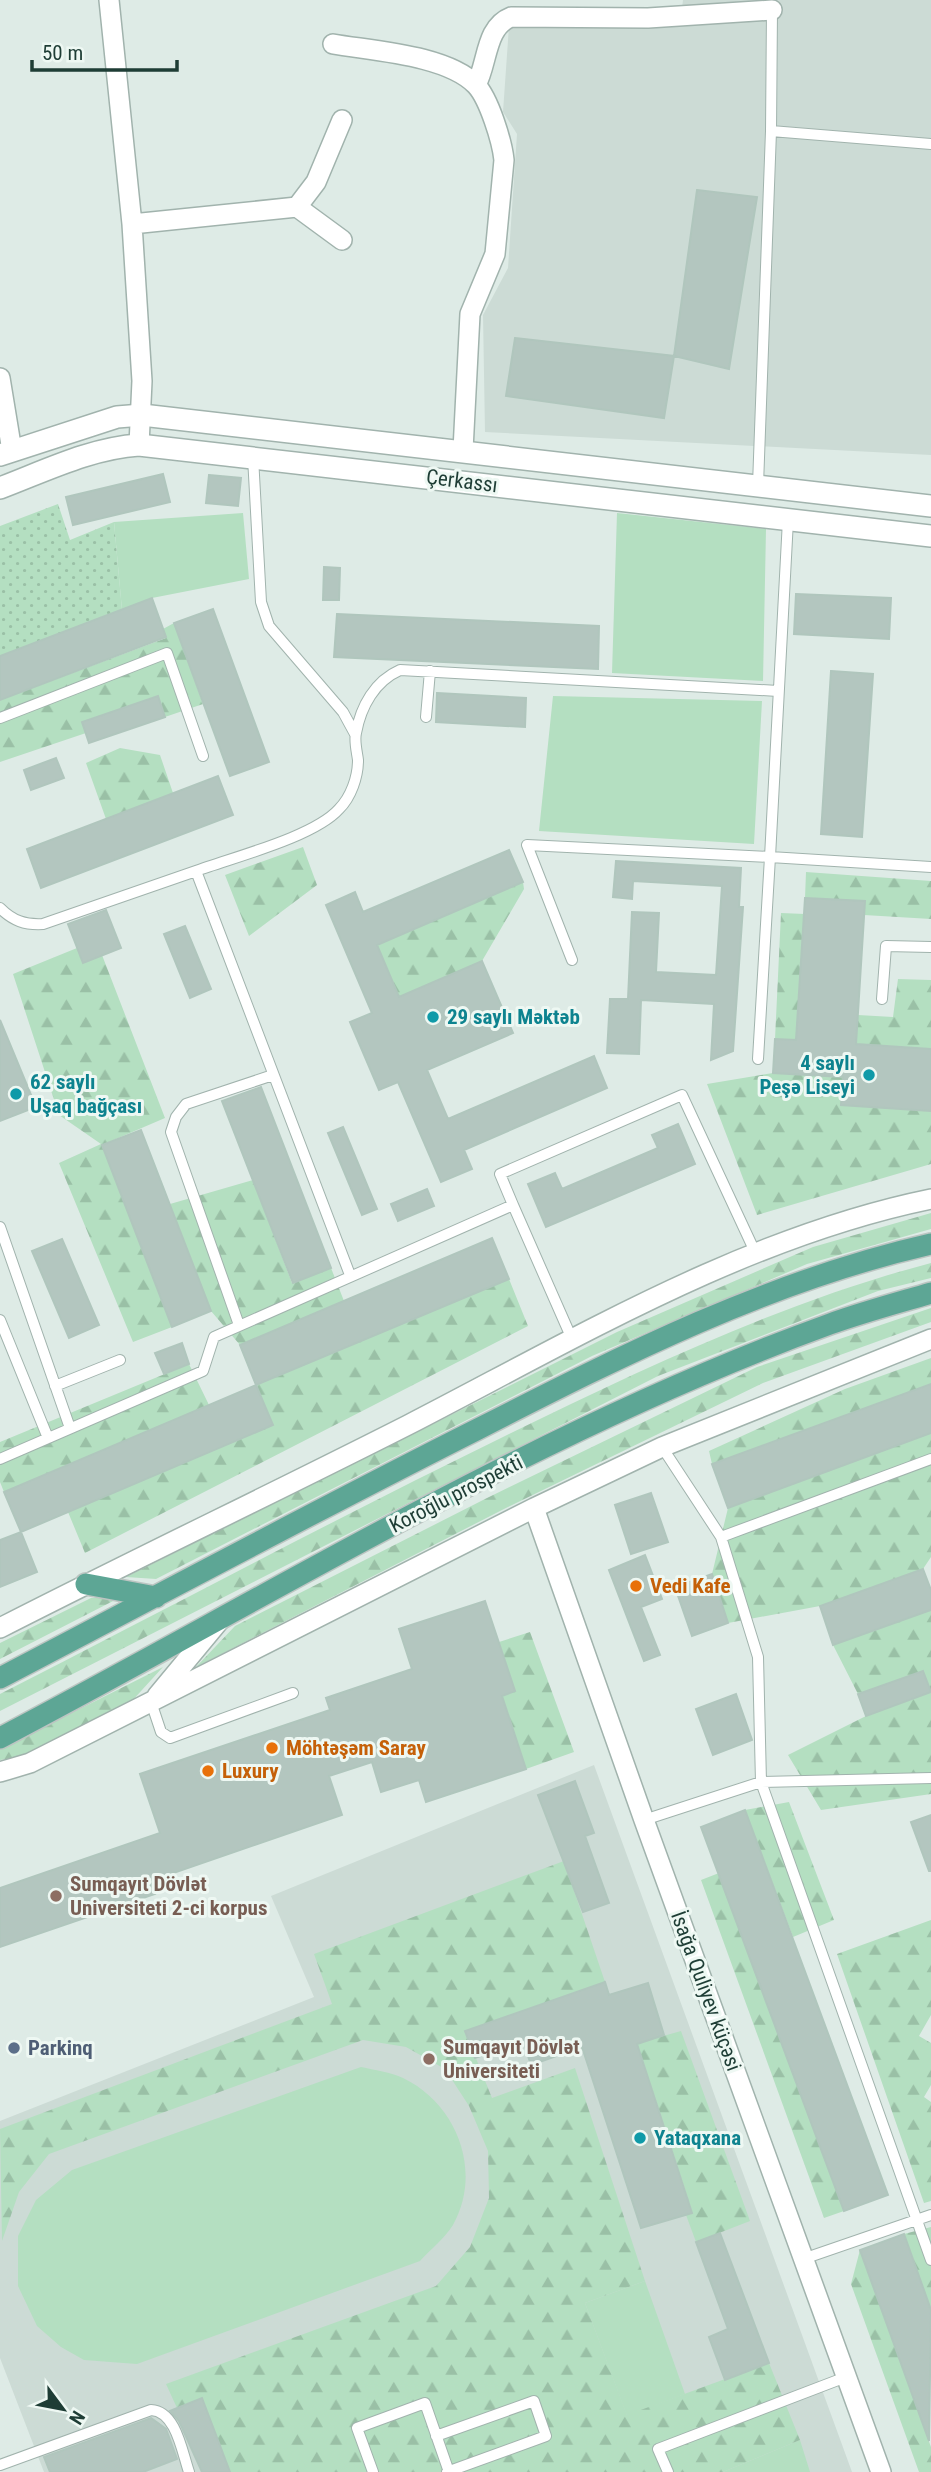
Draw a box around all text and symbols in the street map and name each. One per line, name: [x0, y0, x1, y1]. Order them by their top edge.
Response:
scale bar: [32, 28, 177, 72]
text: 50 m: [42, 41, 83, 65]
street label: Çerkassı: [425, 465, 499, 497]
place label: 29 saylı Məktəb: [447, 1005, 580, 1029]
marker: 29 saylı Məktəb: [425, 1009, 441, 1025]
place label: 4 saylı Peşə Liseyi: [760, 1051, 855, 1099]
marker: 4 saylı Peşə Liseyi: [861, 1067, 877, 1083]
place label: 62 saylı Uşaq bağçası: [30, 1070, 142, 1118]
marker: 62 saylı Uşaq bağçası: [8, 1086, 24, 1102]
street label: Koroğlu prospekti: [386, 1450, 526, 1538]
place label: Vedi Kafe: [650, 1574, 730, 1598]
marker: Vedi Kafe: [628, 1578, 644, 1594]
place label: Möhtəşəm Saray: [286, 1736, 426, 1760]
marker: Möhtəşəm Saray: [264, 1740, 280, 1756]
place label: Luxury: [222, 1759, 279, 1783]
marker: Luxury: [200, 1763, 216, 1779]
place label: Sumqayıt Dövlət Universiteti 2-ci korpus: [70, 1872, 267, 1920]
marker: Sumqayıt Dövlət Universiteti 2-ci korpus: [48, 1888, 64, 1904]
street label: İsağa Quliyev küçəsi: [666, 1908, 746, 2074]
place label: Sumqayıt Dövlət Universiteti: [443, 2035, 580, 2083]
place label: Parkinq: [28, 2036, 93, 2060]
marker: Parkinq: [6, 2040, 22, 2056]
marker: Sumqayıt Dövlət Universiteti: [421, 2051, 437, 2067]
place label: Yataqxana: [654, 2126, 741, 2150]
marker: Yataqxana: [632, 2130, 648, 2146]
north arrow: [28, 2374, 98, 2444]
text: N: [64, 2407, 90, 2429]

